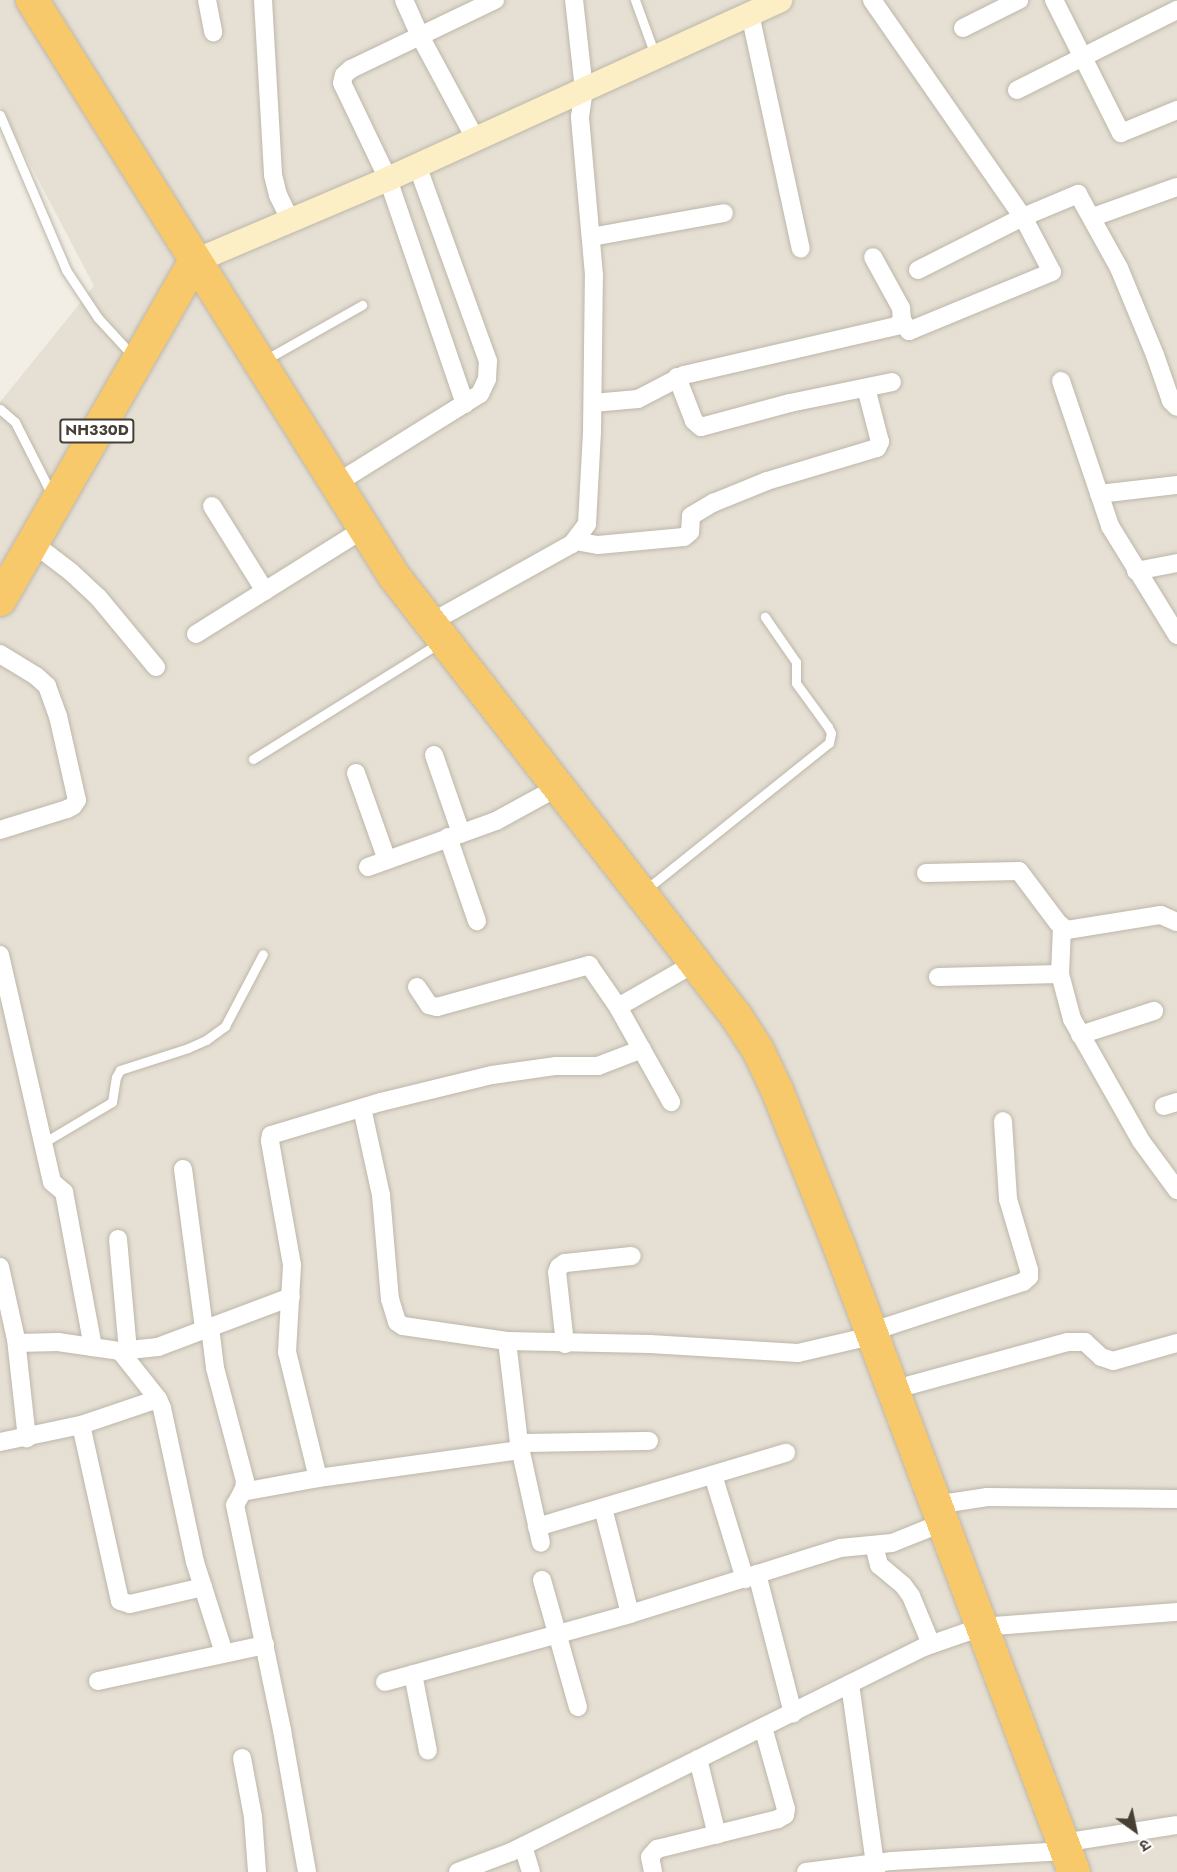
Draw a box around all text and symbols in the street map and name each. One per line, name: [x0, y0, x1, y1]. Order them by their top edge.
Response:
road number: NH330D: [58, 419, 136, 443]
north arrow: [1105, 1800, 1165, 1860]
text: उ: [1135, 1833, 1155, 1858]

